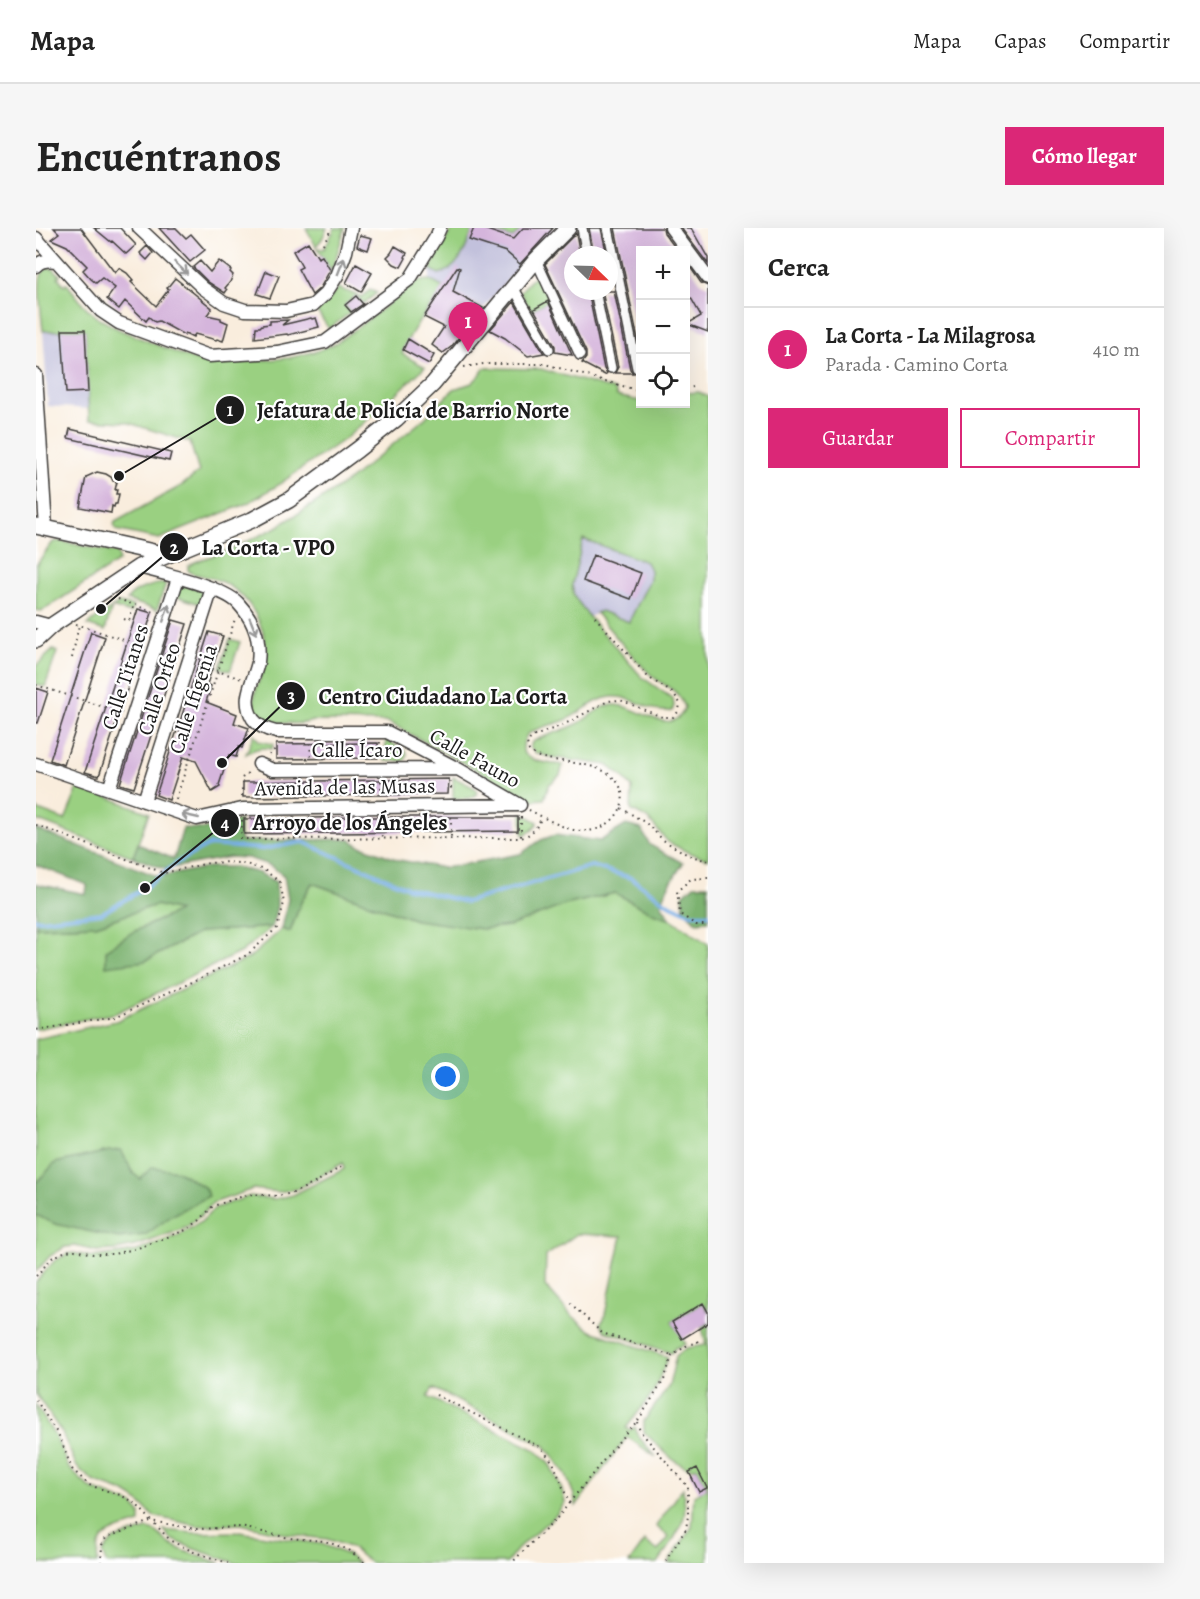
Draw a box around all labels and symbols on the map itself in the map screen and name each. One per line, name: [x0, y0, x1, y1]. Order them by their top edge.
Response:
north arrow: [564, 246, 618, 300]
one-way arrow: [336, 257, 347, 276]
one-way arrow: [174, 261, 189, 275]
pin: 1: [448, 302, 488, 352]
callout: Jefatura de Policía de Barrio Norte: [215, 390, 581, 430]
text: Jefatura de Policía de Barrio Norte: [257, 396, 569, 426]
text: 1: [227, 398, 234, 422]
callout: La Corta - VPO: [159, 527, 347, 567]
text: La Corta - VPO: [201, 533, 335, 563]
text: 2: [170, 536, 179, 560]
one-way arrow: [161, 604, 172, 623]
one-way arrow: [248, 617, 259, 635]
street label: Calle Titanes: [95, 621, 155, 733]
street label: Calle Orfeo: [131, 639, 187, 739]
street label: Calle Ifigenia: [162, 640, 224, 757]
callout: Centro Ciudadano La Corta: [276, 676, 579, 716]
text: Centro Ciudadano La Corta: [319, 682, 568, 712]
text: 3: [287, 684, 295, 708]
street label: Calle Fauno: [425, 722, 525, 794]
street label: Calle Ícaro: [312, 736, 402, 764]
street label: Avenida de las Musas: [253, 771, 436, 803]
callout: Arroyo de los Ángeles: [210, 803, 459, 843]
text: Arroyo de los Ángeles: [252, 808, 447, 838]
one-way arrow: [181, 809, 200, 821]
text: 4: [221, 811, 230, 835]
your location: [431, 1062, 460, 1091]

